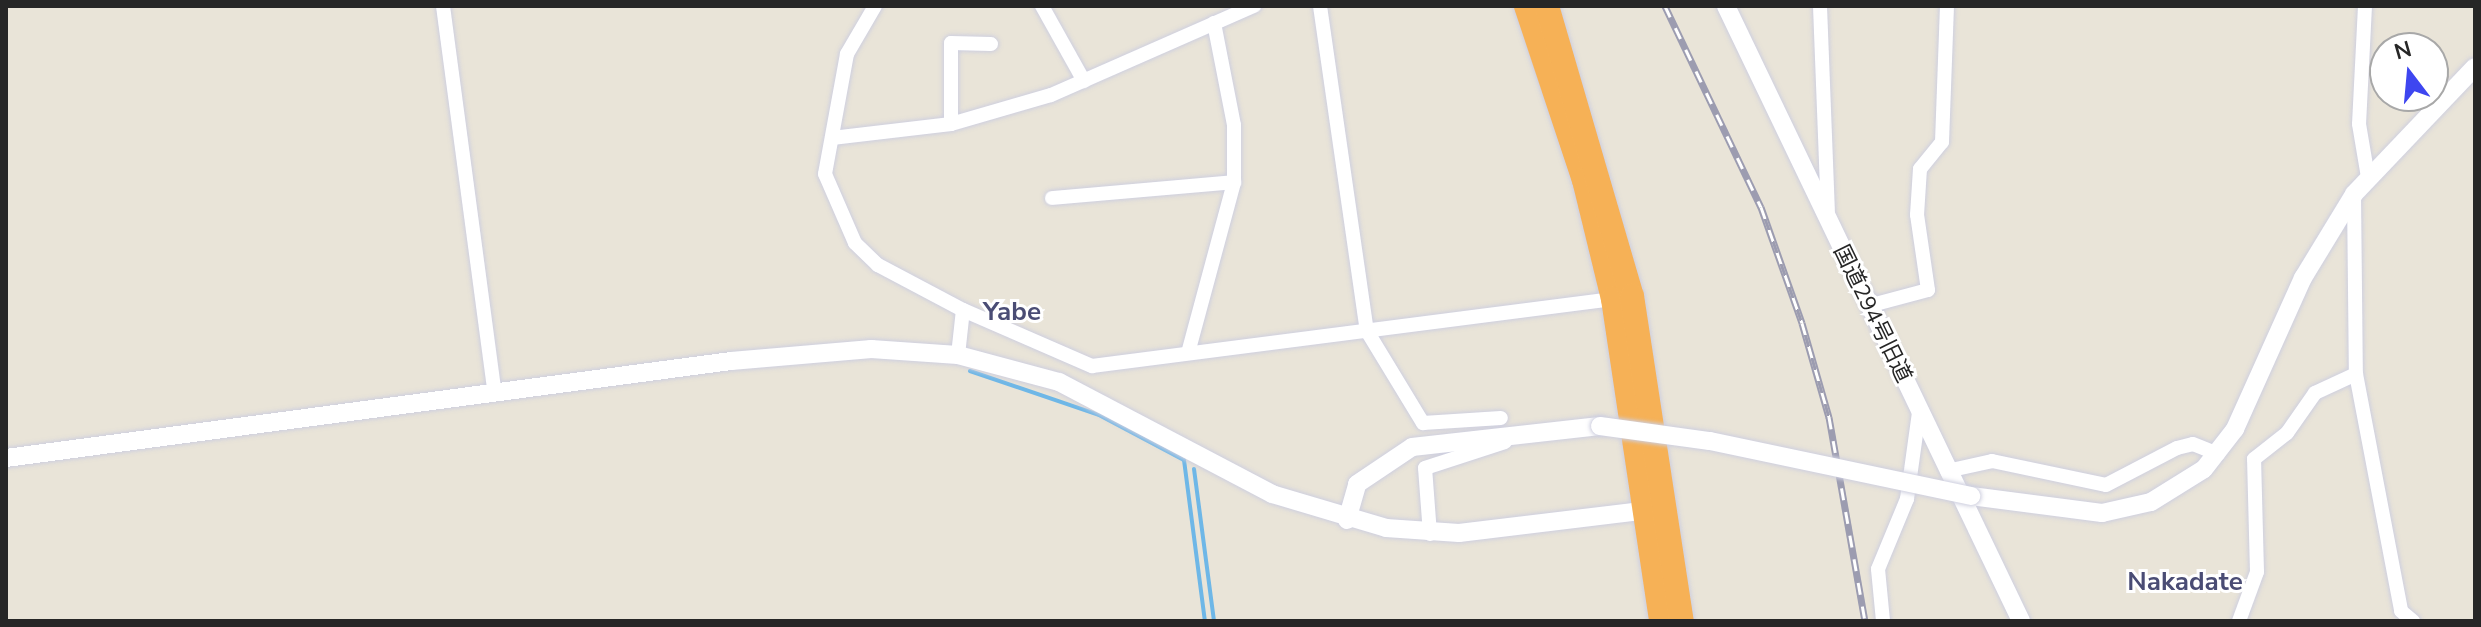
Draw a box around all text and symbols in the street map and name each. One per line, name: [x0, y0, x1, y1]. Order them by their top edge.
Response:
north arrow: [2369, 32, 2449, 112]
text: N: [2391, 34, 2415, 68]
street label: 国道294号旧道: [1827, 241, 1917, 387]
district label: Yabe: [983, 296, 1041, 328]
district label: Nakadate: [2127, 566, 2243, 598]

